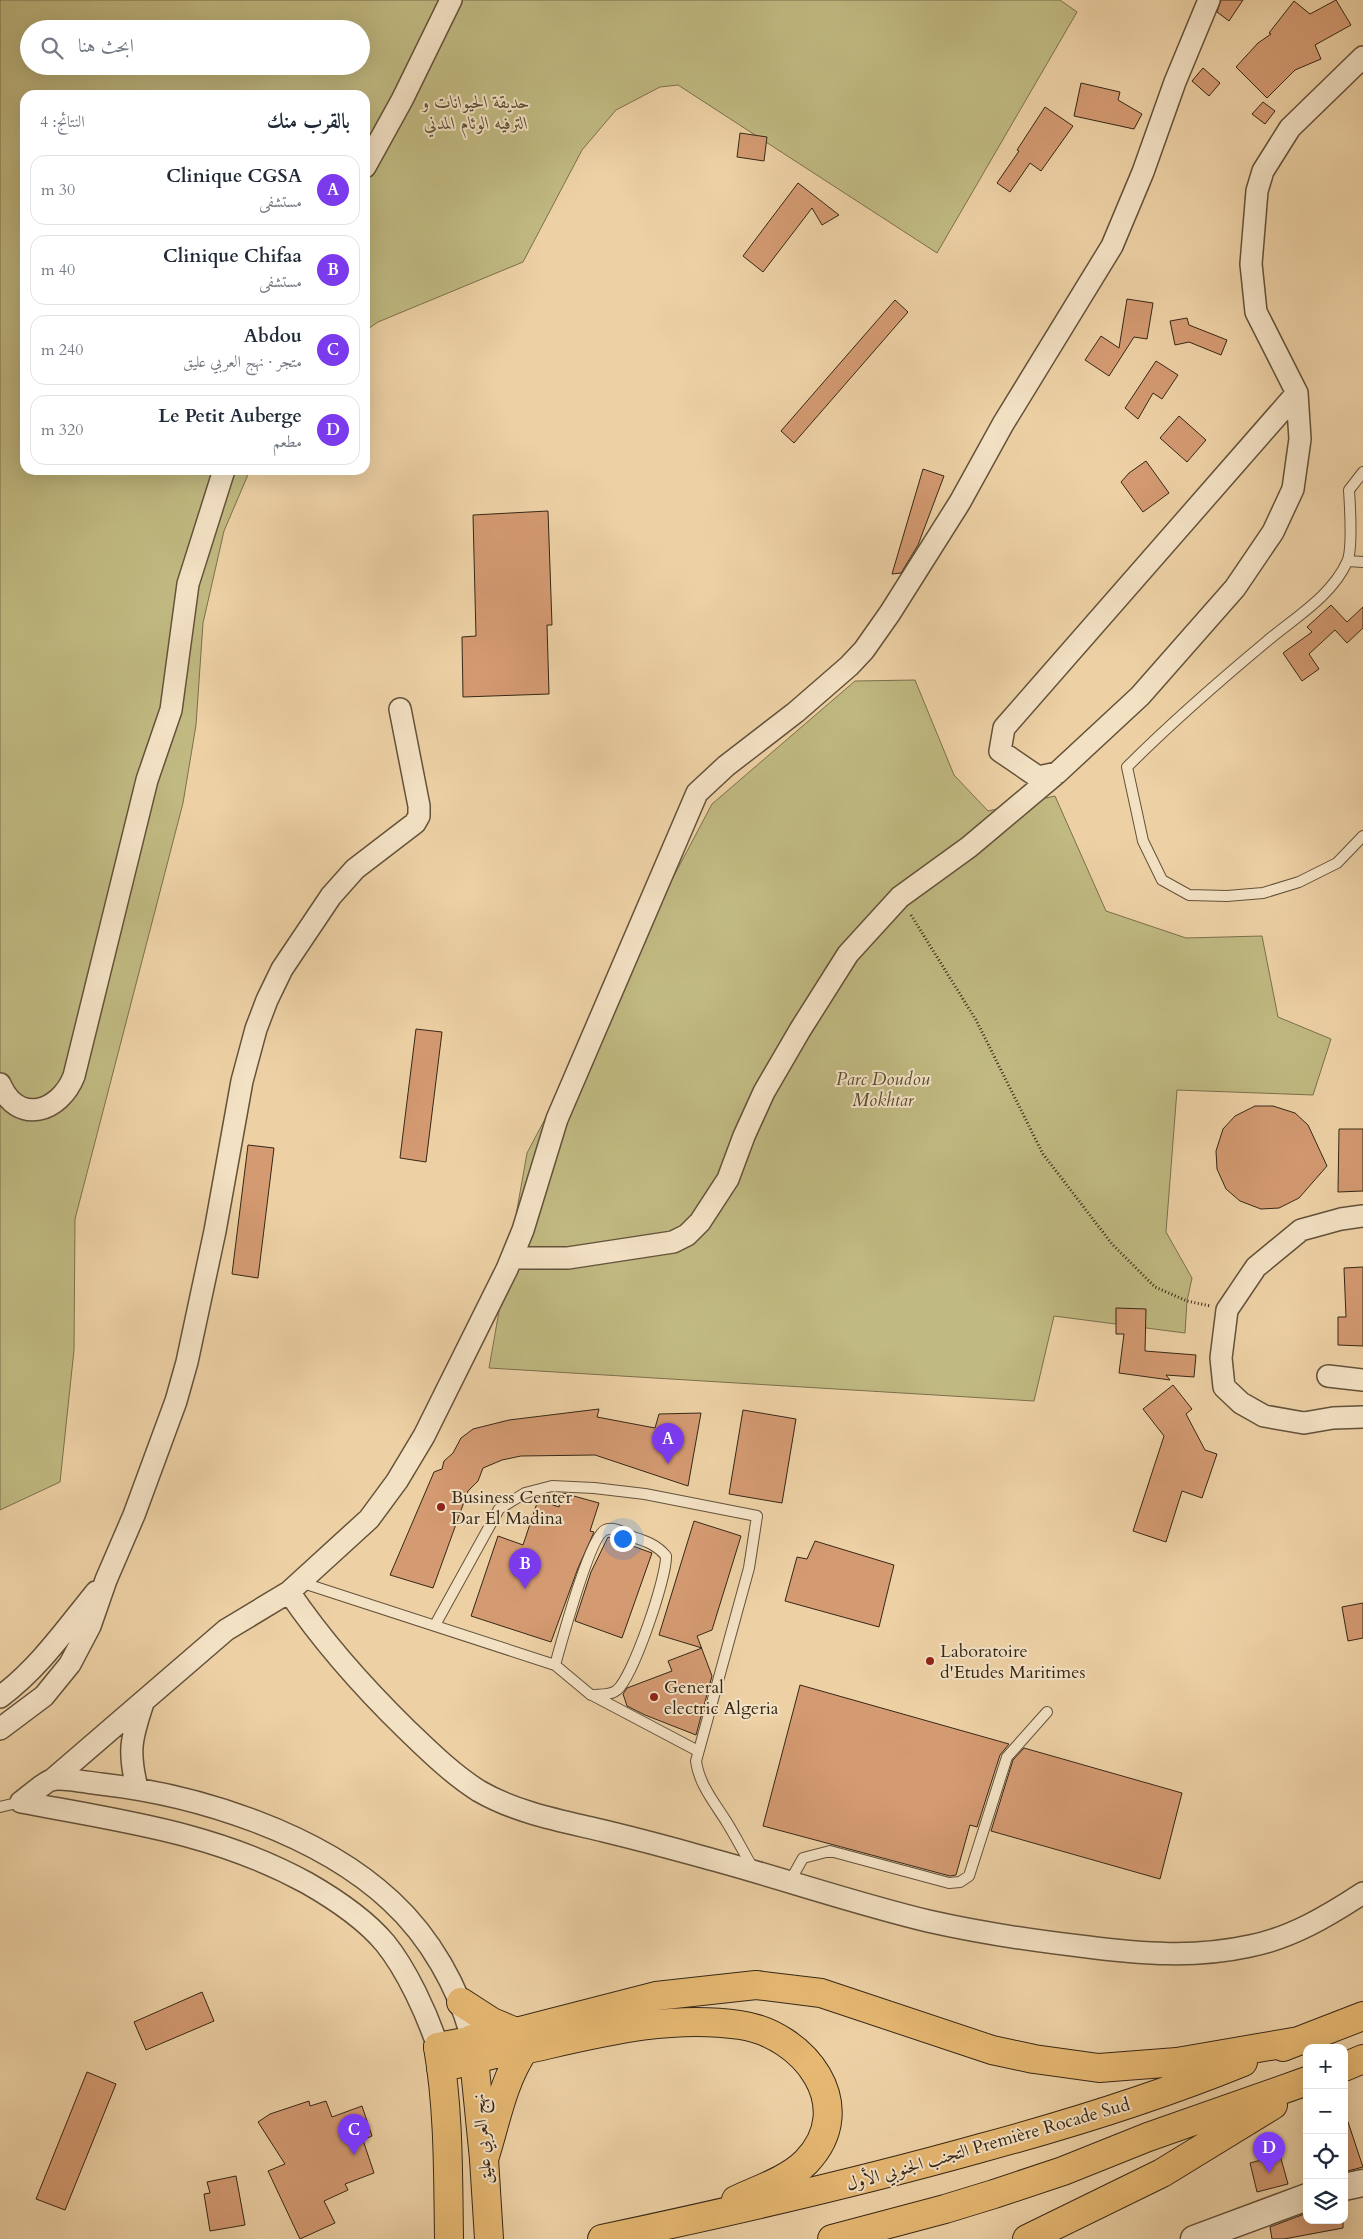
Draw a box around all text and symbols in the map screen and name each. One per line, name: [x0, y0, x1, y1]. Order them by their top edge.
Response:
search box: [20, 20, 370, 75]
text: ابحث هنا: [78, 33, 134, 59]
icon: search: [38, 34, 66, 62]
park label: حديقة الحيوانات و الترفيه الوئام المدني: [421, 90, 530, 139]
text: بالقرب منك: [267, 107, 350, 136]
text: النتائج: 4: [40, 111, 85, 133]
text: Clinique CGSA: [166, 163, 302, 189]
text: 30 m: [41, 179, 75, 201]
text: A: [327, 179, 339, 201]
text: مستشفى: [259, 191, 302, 213]
text: Clinique Chifaa: [163, 243, 302, 269]
text: 40 m: [41, 259, 75, 281]
text: B: [327, 259, 339, 281]
text: مستشفى: [259, 271, 302, 293]
text: Abdou: [244, 323, 302, 349]
text: 240 m: [41, 339, 83, 361]
text: C: [327, 339, 339, 361]
text: متجر · نهج العربي عليق: [183, 351, 302, 373]
text: Le Petit Auberge: [158, 403, 302, 429]
text: 320 m: [41, 419, 83, 441]
text: D: [326, 419, 340, 441]
text: مطعم: [273, 431, 302, 453]
park label: Parc Doudou Mokhtar: [836, 1067, 930, 1113]
pin: A: [652, 1423, 684, 1464]
place label: Business Center Dar El Madina: [451, 1485, 573, 1531]
marker: Business Center Dar El Madina: [435, 1501, 447, 1513]
your location: [610, 1526, 636, 1552]
pin: B: [509, 1548, 541, 1589]
place label: Laboratoire d'Etudes Maritimes: [940, 1639, 1085, 1685]
marker: Laboratoire d'Etudes Maritimes: [924, 1655, 936, 1667]
place label: General electric Algeria: [664, 1675, 779, 1721]
marker: General electric Algeria: [648, 1691, 660, 1703]
map controls: [1303, 2044, 1348, 2224]
button: +: [1303, 2044, 1348, 2089]
button: −: [1303, 2089, 1348, 2134]
street label: التجنب الجنوبي الأول Première Rocade Sud: [843, 2091, 1134, 2199]
street label: نهج العربي عليق: [466, 2092, 502, 2185]
pin: C: [338, 2114, 370, 2155]
pin: D: [1253, 2132, 1285, 2173]
button: locate: [1303, 2134, 1348, 2179]
button: layers: [1303, 2179, 1348, 2224]

